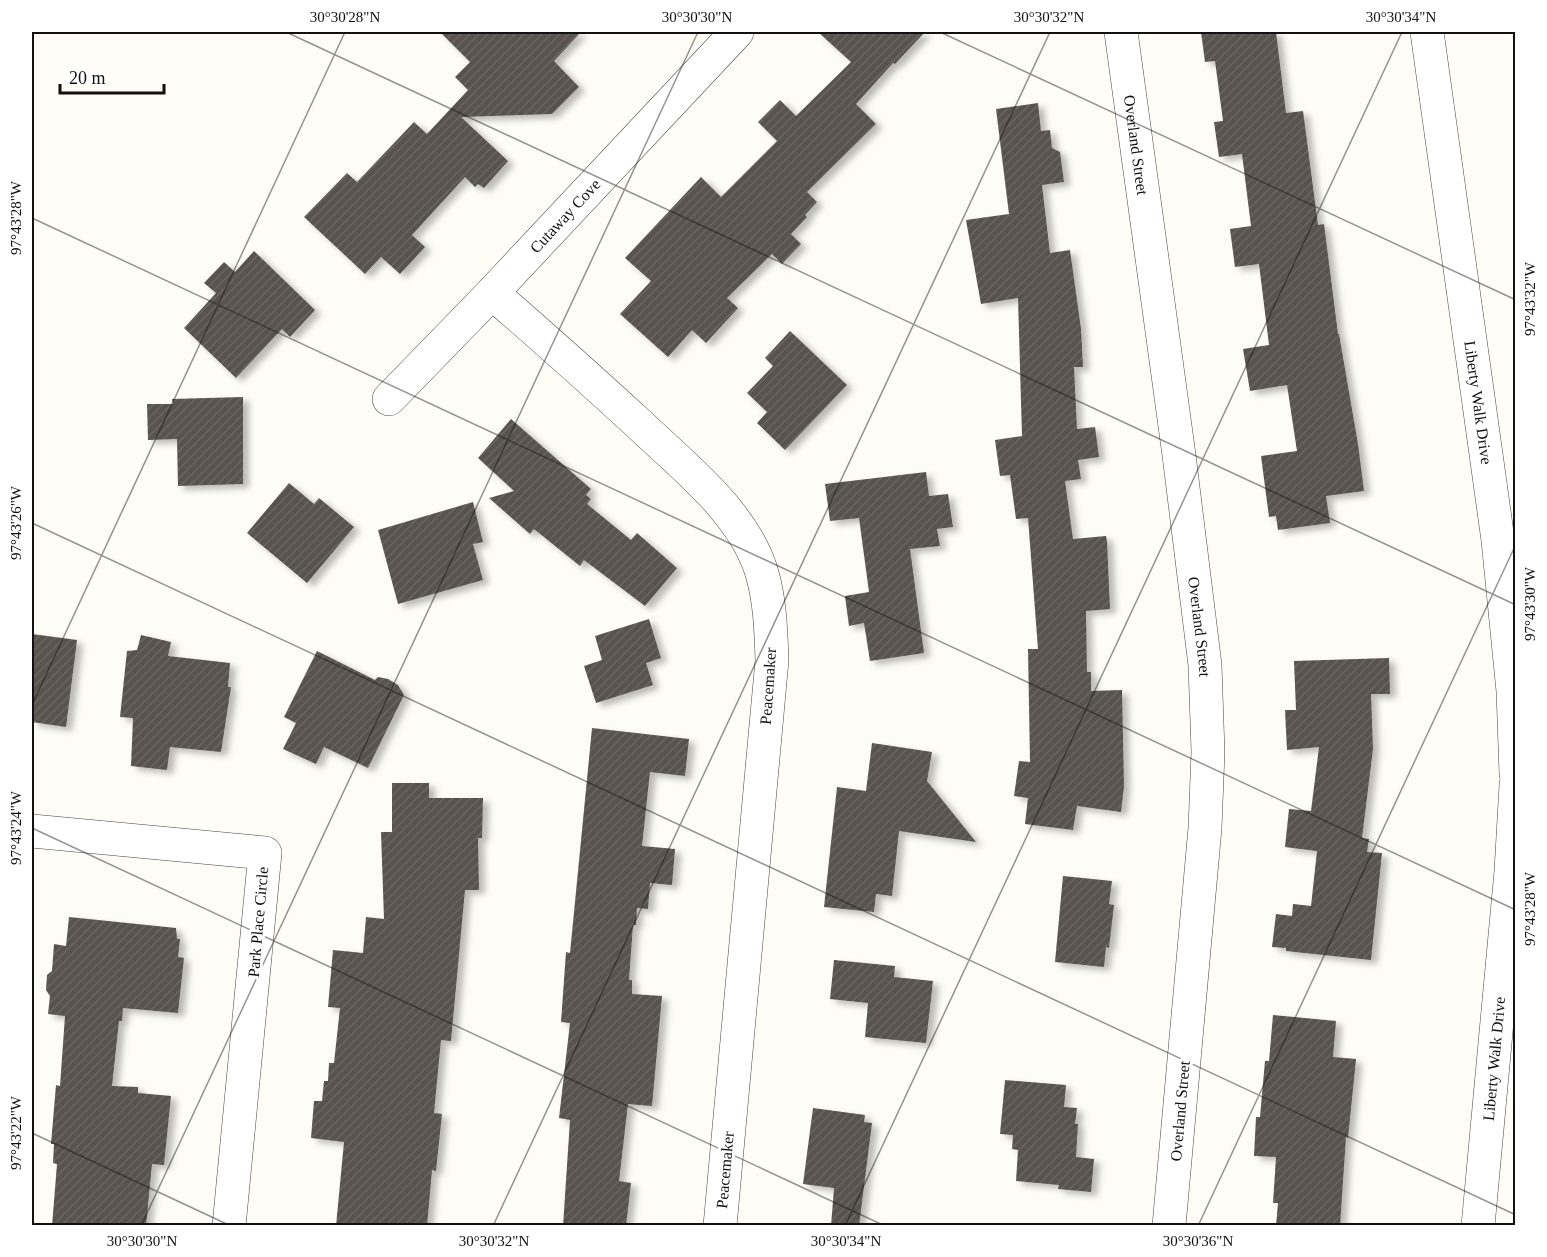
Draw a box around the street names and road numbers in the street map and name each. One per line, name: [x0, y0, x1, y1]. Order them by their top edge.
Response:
street label: Overland Street: [1121, 94, 1152, 197]
street label: Cutaway Cove: [526, 175, 603, 256]
street label: Liberty Walk Drive: [1462, 339, 1496, 465]
street label: Overland Street: [1186, 576, 1214, 678]
street label: Peacemaker: [757, 646, 779, 725]
street label: Park Place Circle: [245, 866, 271, 978]
street label: Liberty Walk Drive: [1479, 996, 1508, 1122]
street label: Overland Street: [1167, 1059, 1193, 1162]
street label: Peacemaker: [713, 1130, 737, 1209]

